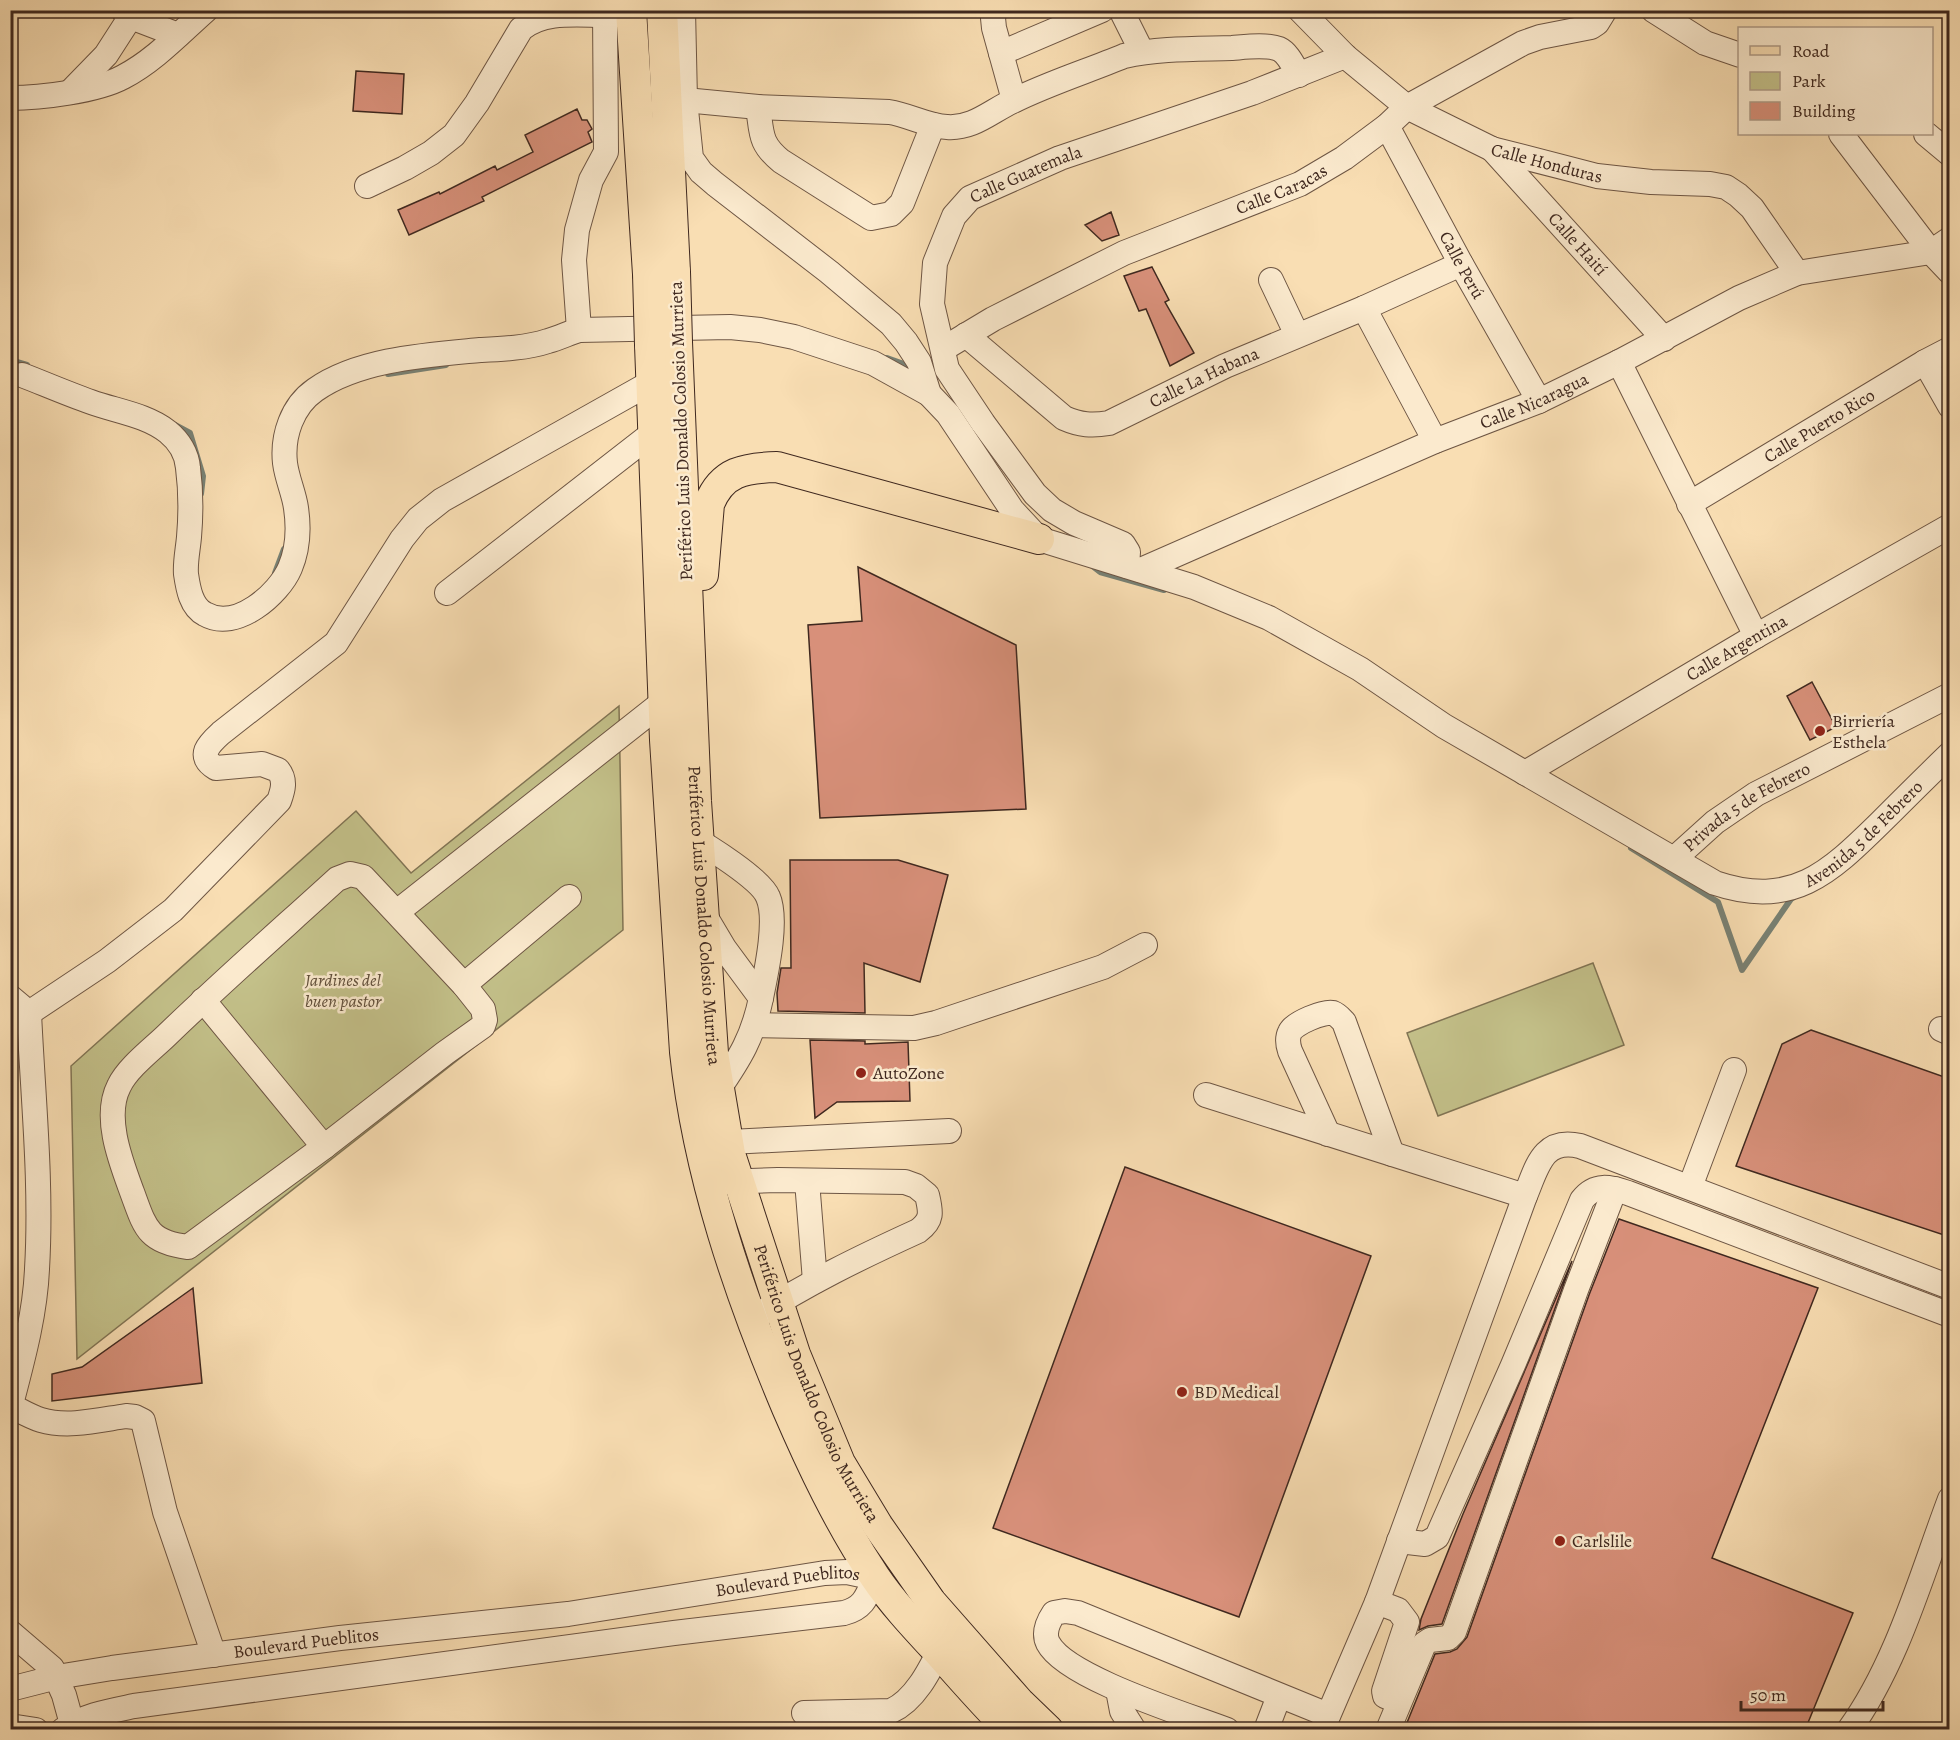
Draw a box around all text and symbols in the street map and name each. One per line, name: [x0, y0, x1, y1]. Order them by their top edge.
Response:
legend: [1738, 27, 1933, 135]
text: Road: [1792, 39, 1830, 63]
text: Park: [1792, 69, 1826, 93]
text: Building: [1792, 99, 1856, 123]
street label: Calle Honduras: [1489, 137, 1603, 188]
street label: Calle Guatemala: [966, 139, 1086, 209]
street label: Calle Caracas: [1232, 158, 1332, 220]
street label: Calle Haití: [1543, 207, 1613, 281]
street label: Calle Perú: [1434, 227, 1491, 304]
street label: Periférico Luis Donaldo Colosio Murrieta: [664, 280, 698, 581]
street label: Calle La Habana: [1145, 341, 1263, 413]
street label: Calle Nicaragua: [1476, 366, 1593, 435]
street label: Calle Puerto Rico: [1759, 383, 1879, 468]
street label: Calle Argentina: [1682, 608, 1792, 687]
place label: Birriería Esthela: [1832, 709, 1896, 754]
marker: Birriería Esthela: [1813, 724, 1827, 738]
street label: Privada 5 de Febrero: [1678, 756, 1814, 857]
street label: Periférico Luis Donaldo Colosio Murrieta: [683, 765, 727, 1068]
street label: Avenida 5 de Febrero: [1800, 775, 1928, 893]
park label: Jardines del buen pastor: [304, 968, 382, 1013]
place label: AutoZone: [872, 1061, 945, 1085]
marker: AutoZone: [854, 1066, 868, 1080]
street label: Periférico Luis Donaldo Colosio Murrieta: [748, 1241, 885, 1528]
place label: BD Medical: [1194, 1380, 1279, 1404]
marker: BD Medical: [1175, 1385, 1189, 1399]
place label: Carlslile: [1572, 1529, 1632, 1553]
marker: Carlslile: [1553, 1534, 1567, 1548]
street label: Boulevard Pueblitos: [714, 1560, 863, 1602]
street label: Boulevard Pueblitos: [232, 1622, 380, 1664]
scale bar: [1741, 1674, 1884, 1712]
text: 50 m: [1750, 1683, 1786, 1707]

